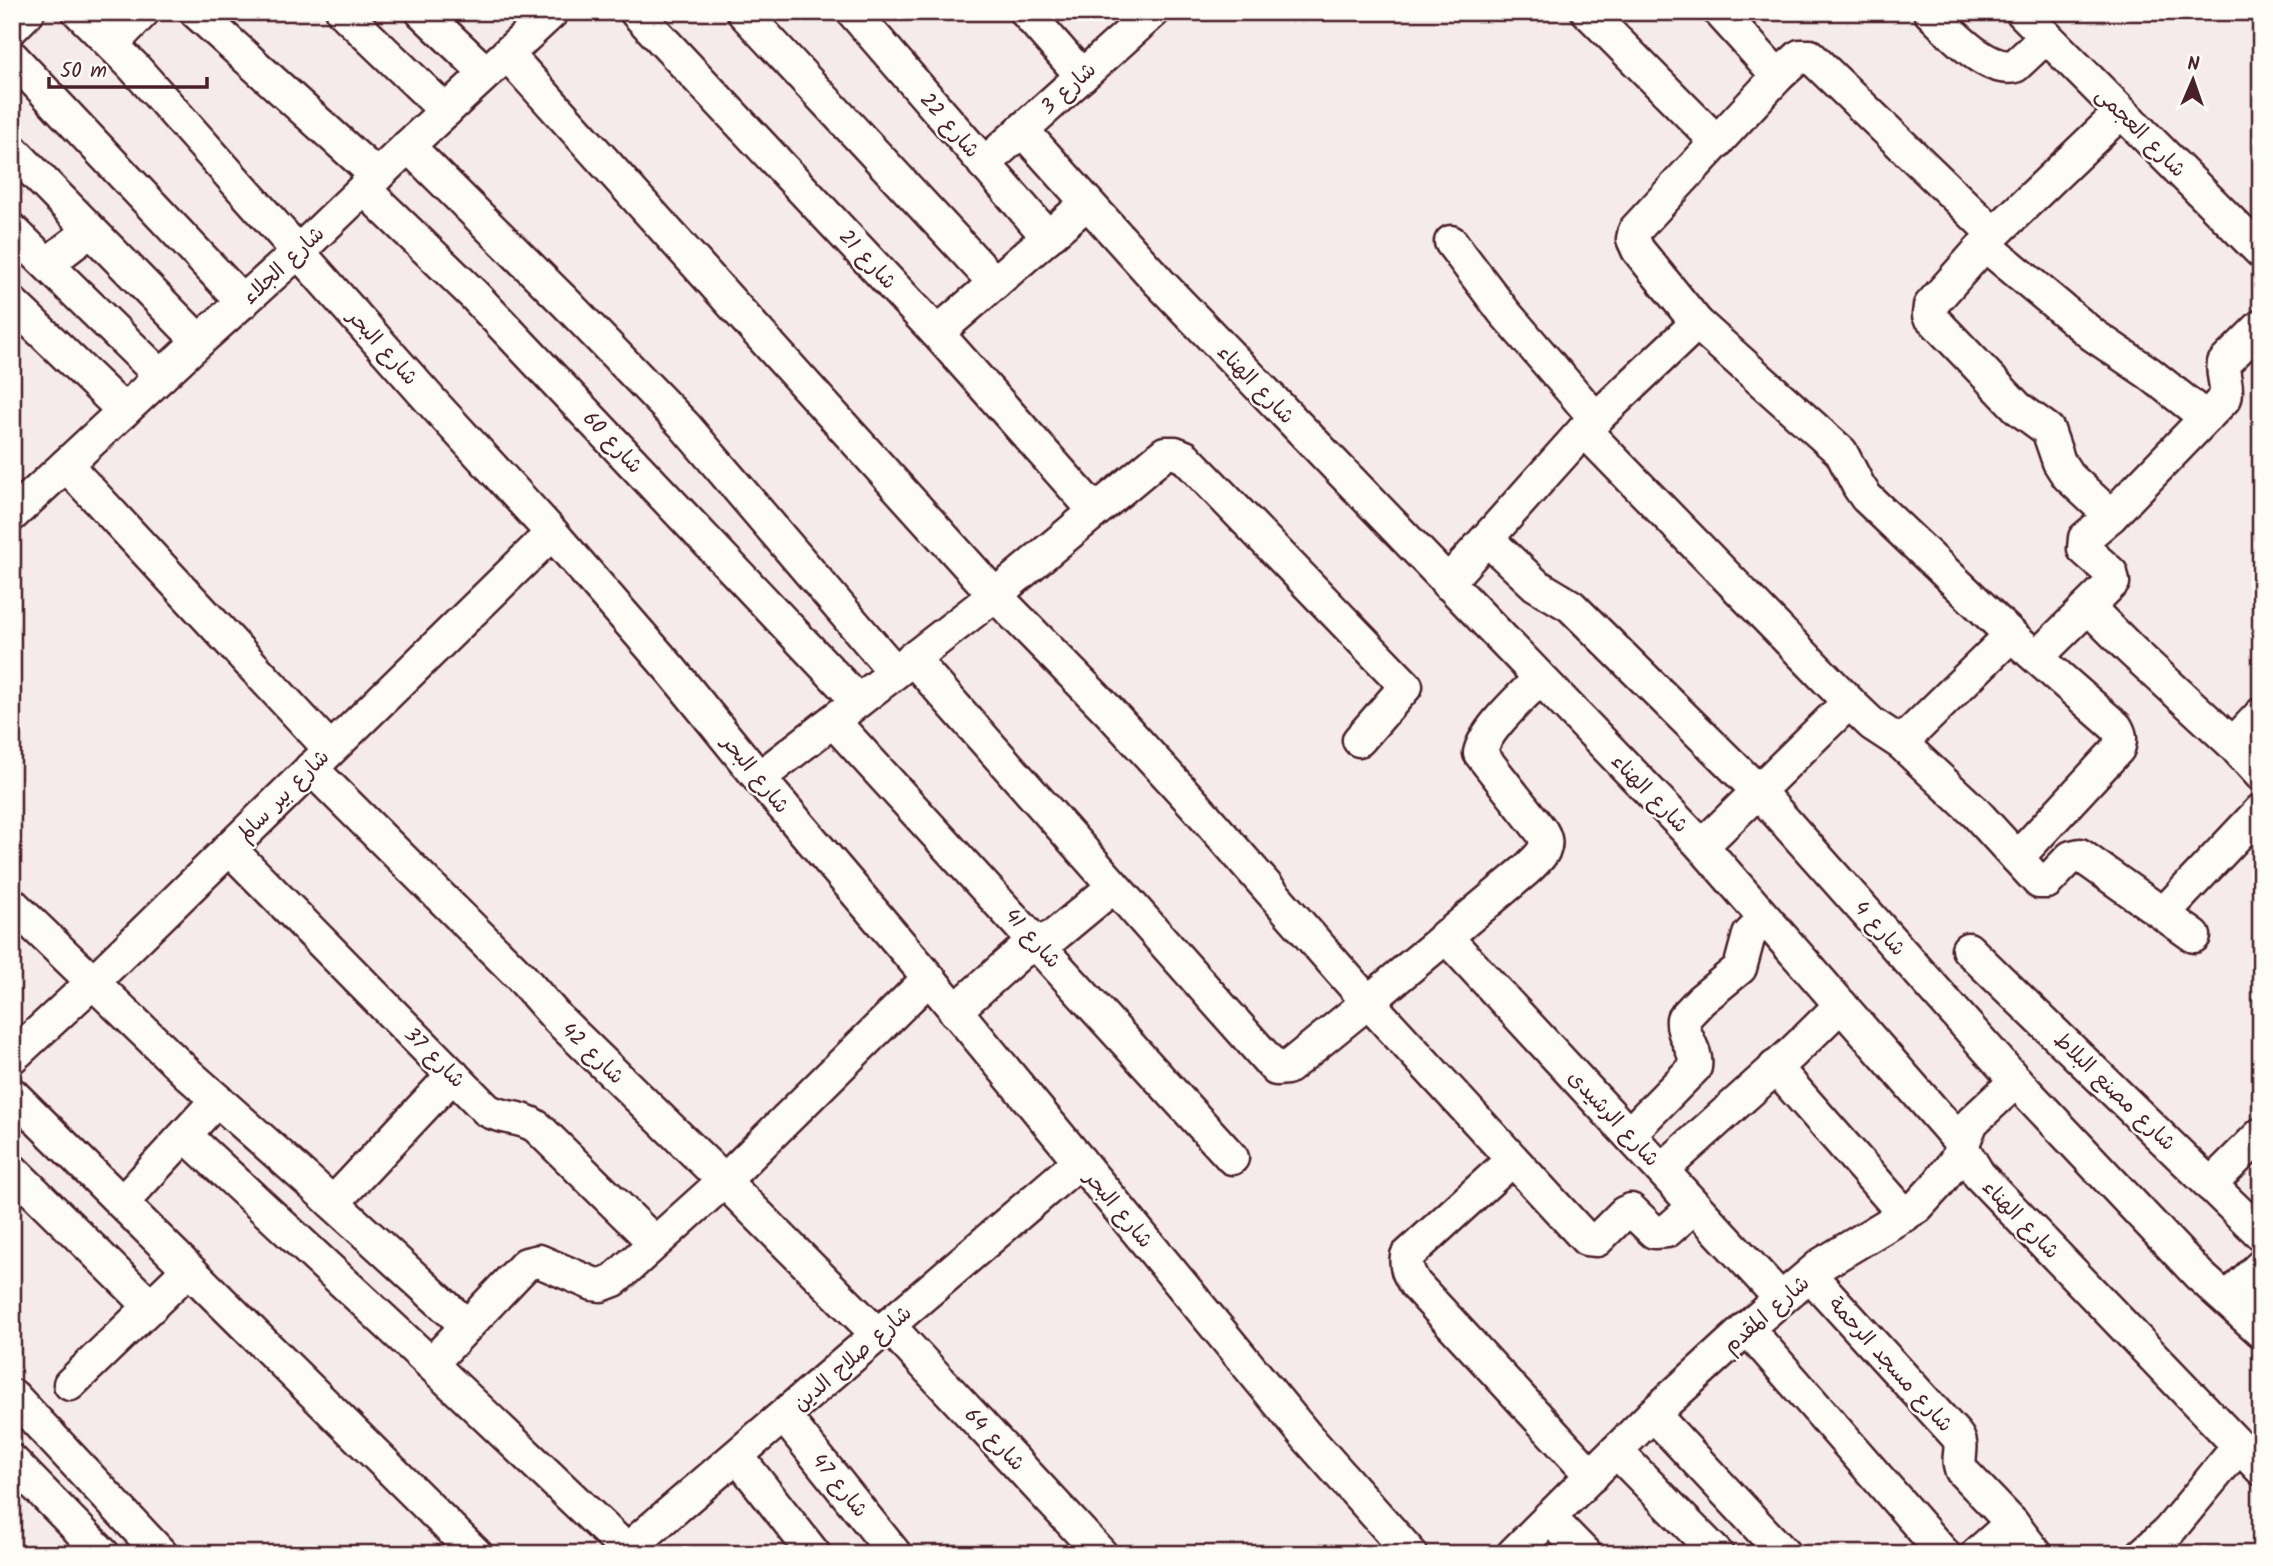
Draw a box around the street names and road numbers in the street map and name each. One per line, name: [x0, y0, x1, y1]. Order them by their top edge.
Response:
street label: شارع 3: [1033, 55, 1105, 123]
street label: شارع العجمى: [2087, 80, 2193, 186]
street label: شارع 22: [911, 86, 987, 166]
street label: شارع الجلاء: [235, 219, 333, 313]
street label: شارع 21: [830, 222, 904, 298]
street label: شارع البحر: [337, 301, 425, 394]
street label: شارع الهناء: [1208, 338, 1302, 432]
street label: شارع 60: [574, 404, 650, 482]
street label: شارع البحر: [711, 727, 797, 822]
street label: شارع بير سالم: [230, 742, 338, 850]
street label: شارع الهناء: [1602, 747, 1696, 841]
street label: شارع 4: [1845, 894, 1913, 964]
street label: شارع 41: [996, 901, 1068, 977]
street label: شارع 42: [553, 1015, 631, 1093]
street label: شارع 37: [396, 1020, 472, 1096]
street label: شارع مصنع البلاط: [2045, 1025, 2183, 1159]
street label: شارع الرشيدى: [1559, 1063, 1667, 1175]
street label: شارع البحر: [1074, 1162, 1160, 1256]
street label: شارع الهناء: [1973, 1173, 2067, 1267]
street label: شارع المقدم: [1716, 1268, 1818, 1362]
street label: شارع مسجد الرحمة: [1820, 1290, 1960, 1440]
street label: شارع صلاح الدين: [786, 1298, 920, 1420]
street label: شارع 64: [956, 1401, 1032, 1479]
street label: شارع 47: [802, 1446, 875, 1526]

